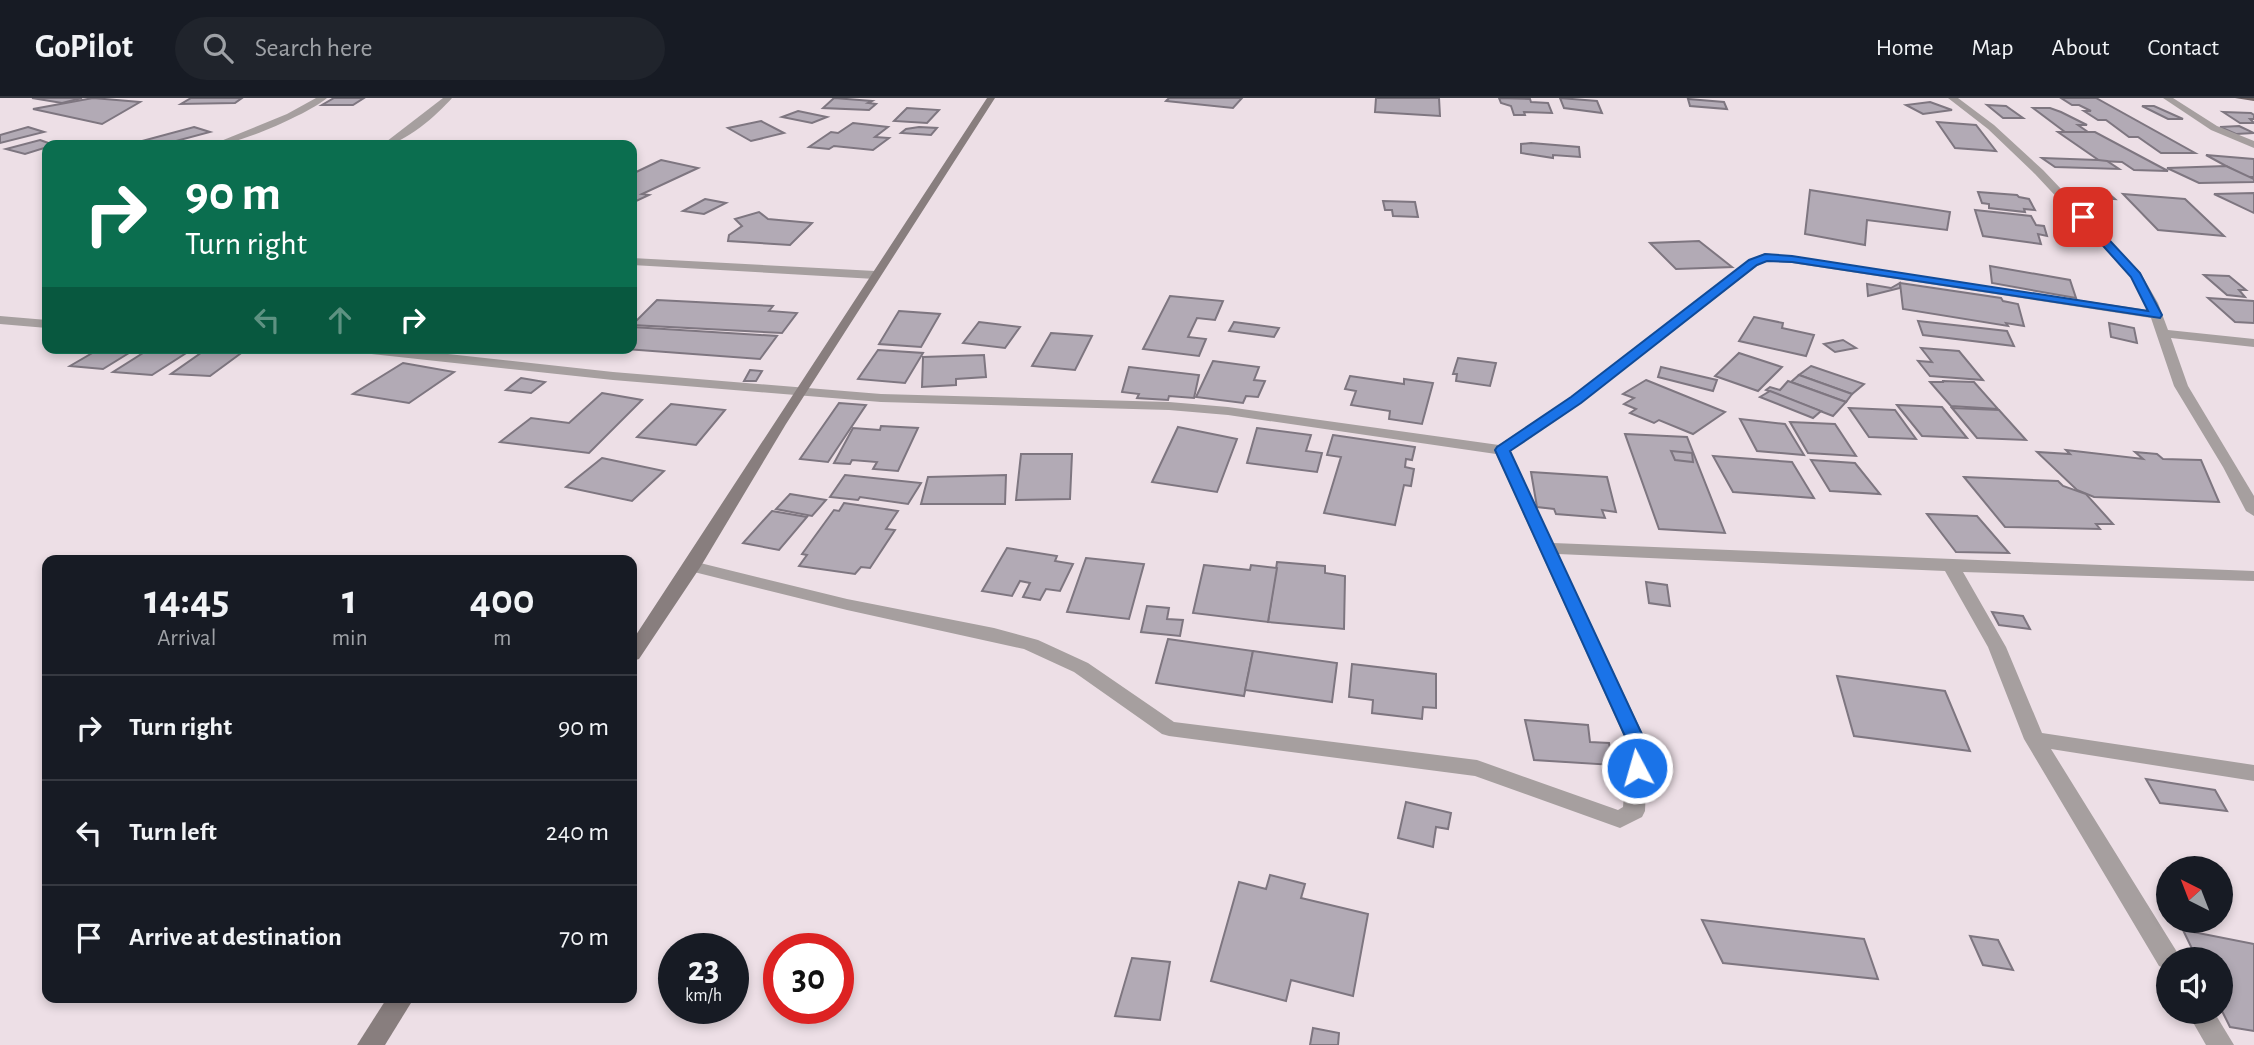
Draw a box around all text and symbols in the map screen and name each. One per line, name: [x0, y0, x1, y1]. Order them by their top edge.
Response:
search box: [175, 17, 665, 80]
icon: search: [199, 29, 237, 67]
text: GoPilot: [35, 31, 133, 64]
text: Search here: [255, 35, 372, 61]
text: Home: [1876, 36, 1934, 60]
text: Map: [1972, 36, 2014, 60]
text: About: [2052, 36, 2109, 60]
text: Contact: [2147, 36, 2219, 60]
icon: right: [70, 168, 161, 259]
text: 90 m: [185, 170, 281, 219]
pin: [2053, 187, 2113, 247]
icon: arrive: [2064, 198, 2102, 236]
text: Turn right: [185, 228, 307, 260]
icon: left: [248, 301, 286, 339]
icon: ahead: [321, 301, 359, 339]
icon: right: [394, 301, 432, 339]
text: 14:45: [144, 579, 229, 621]
text: 1: [342, 579, 357, 621]
text: 400: [470, 579, 535, 621]
text: Arrival: [157, 627, 216, 650]
text: min: [332, 627, 368, 650]
text: m: [493, 627, 511, 650]
icon: right: [70, 709, 108, 747]
text: Turn right: [129, 714, 232, 740]
text: 90 m: [558, 714, 609, 740]
position arrow: [1600, 731, 1674, 805]
icon: left: [70, 814, 108, 852]
text: Turn left: [129, 819, 217, 845]
text: 240 m: [546, 819, 609, 845]
north arrow: [2156, 856, 2233, 933]
map controls: [2156, 856, 2233, 1024]
icon: arrive: [70, 919, 108, 957]
text: Arrive at destination: [129, 924, 342, 950]
text: 70 m: [559, 924, 609, 950]
speed limit sign: 30: [763, 933, 854, 1024]
button: sound: [2156, 947, 2233, 1024]
text: 23: [688, 952, 719, 987]
text: km/h: [685, 987, 722, 1005]

